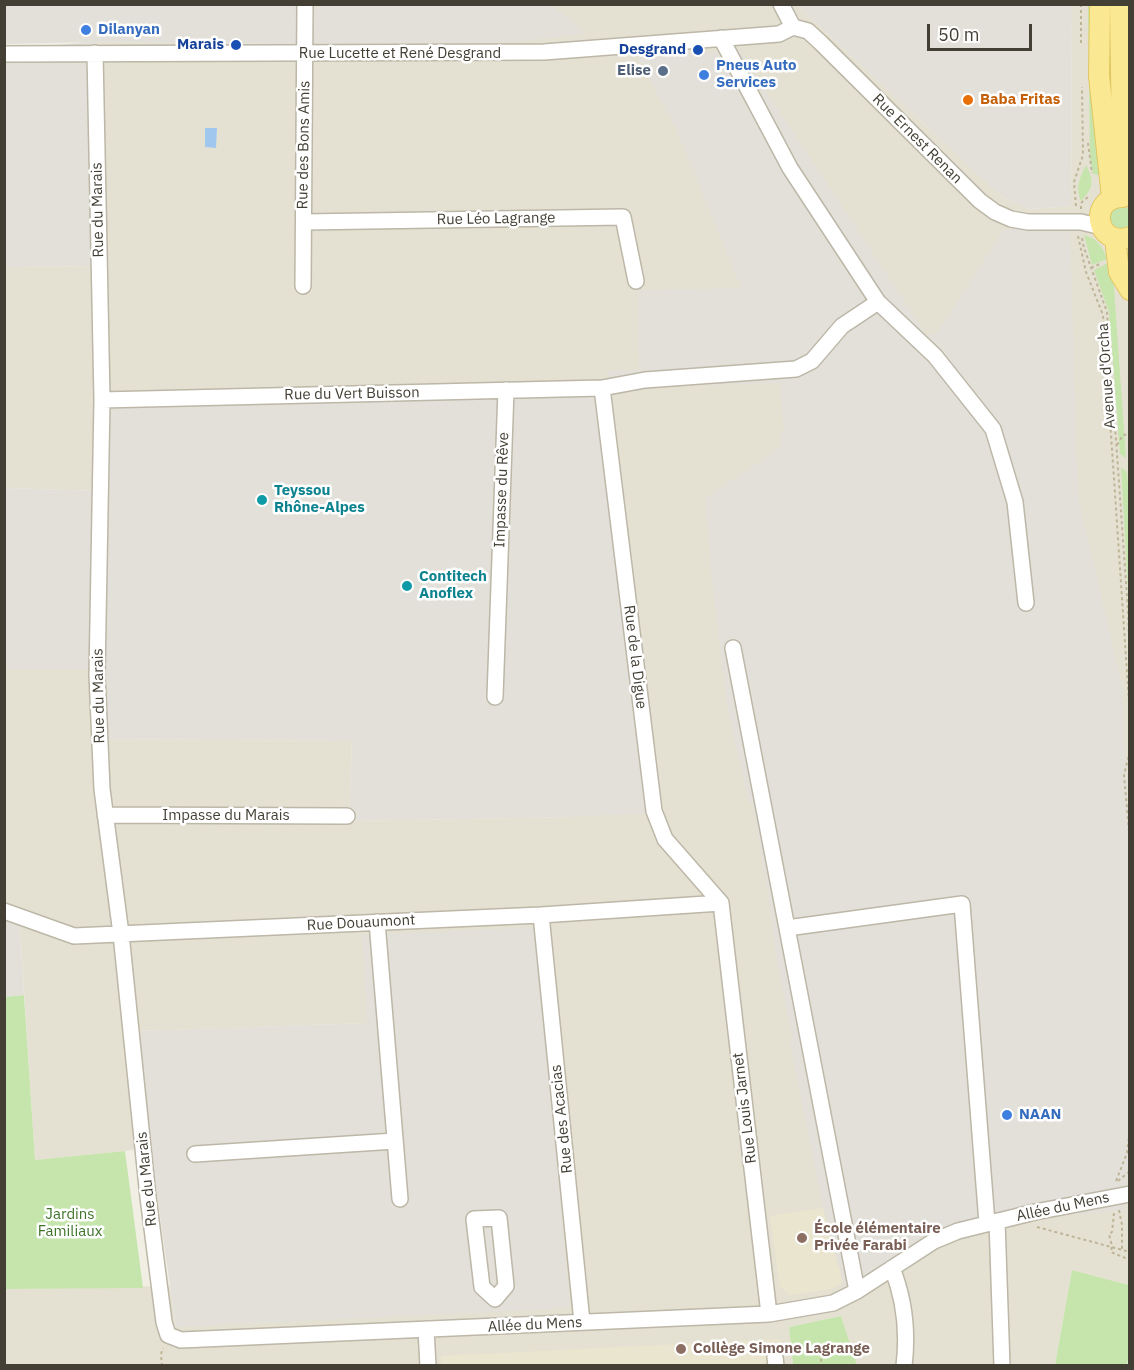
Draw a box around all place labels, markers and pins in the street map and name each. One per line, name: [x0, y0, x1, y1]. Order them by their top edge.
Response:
place label: Dilanyan: [98, 21, 160, 39]
marker: Dilanyan: [79, 23, 93, 37]
place label: Marais: [177, 36, 224, 54]
marker: Marais: [229, 38, 243, 52]
place label: Desgrand: [619, 41, 686, 59]
marker: Desgrand: [691, 43, 705, 57]
place label: Pneus Auto Services: [716, 57, 796, 92]
place label: Elise: [617, 62, 651, 80]
marker: Elise: [656, 64, 670, 78]
marker: Pneus Auto Services: [697, 68, 711, 82]
place label: Baba Fritas: [980, 91, 1060, 109]
marker: Baba Fritas: [961, 93, 975, 107]
place label: Teyssou Rhône-Alpes: [274, 482, 365, 517]
marker: Teyssou Rhône-Alpes: [255, 493, 269, 507]
place label: Contitech Anoflex: [419, 568, 487, 603]
marker: Contitech Anoflex: [400, 579, 414, 593]
place label: NAAN: [1019, 1106, 1061, 1124]
marker: NAAN: [1000, 1108, 1014, 1122]
place label: École élémentaire Privée Farabi: [814, 1220, 941, 1255]
marker: École élémentaire Privée Farabi: [795, 1231, 809, 1245]
place label: Collège Simone Lagrange: [693, 1340, 870, 1358]
marker: Collège Simone Lagrange: [674, 1342, 688, 1356]

